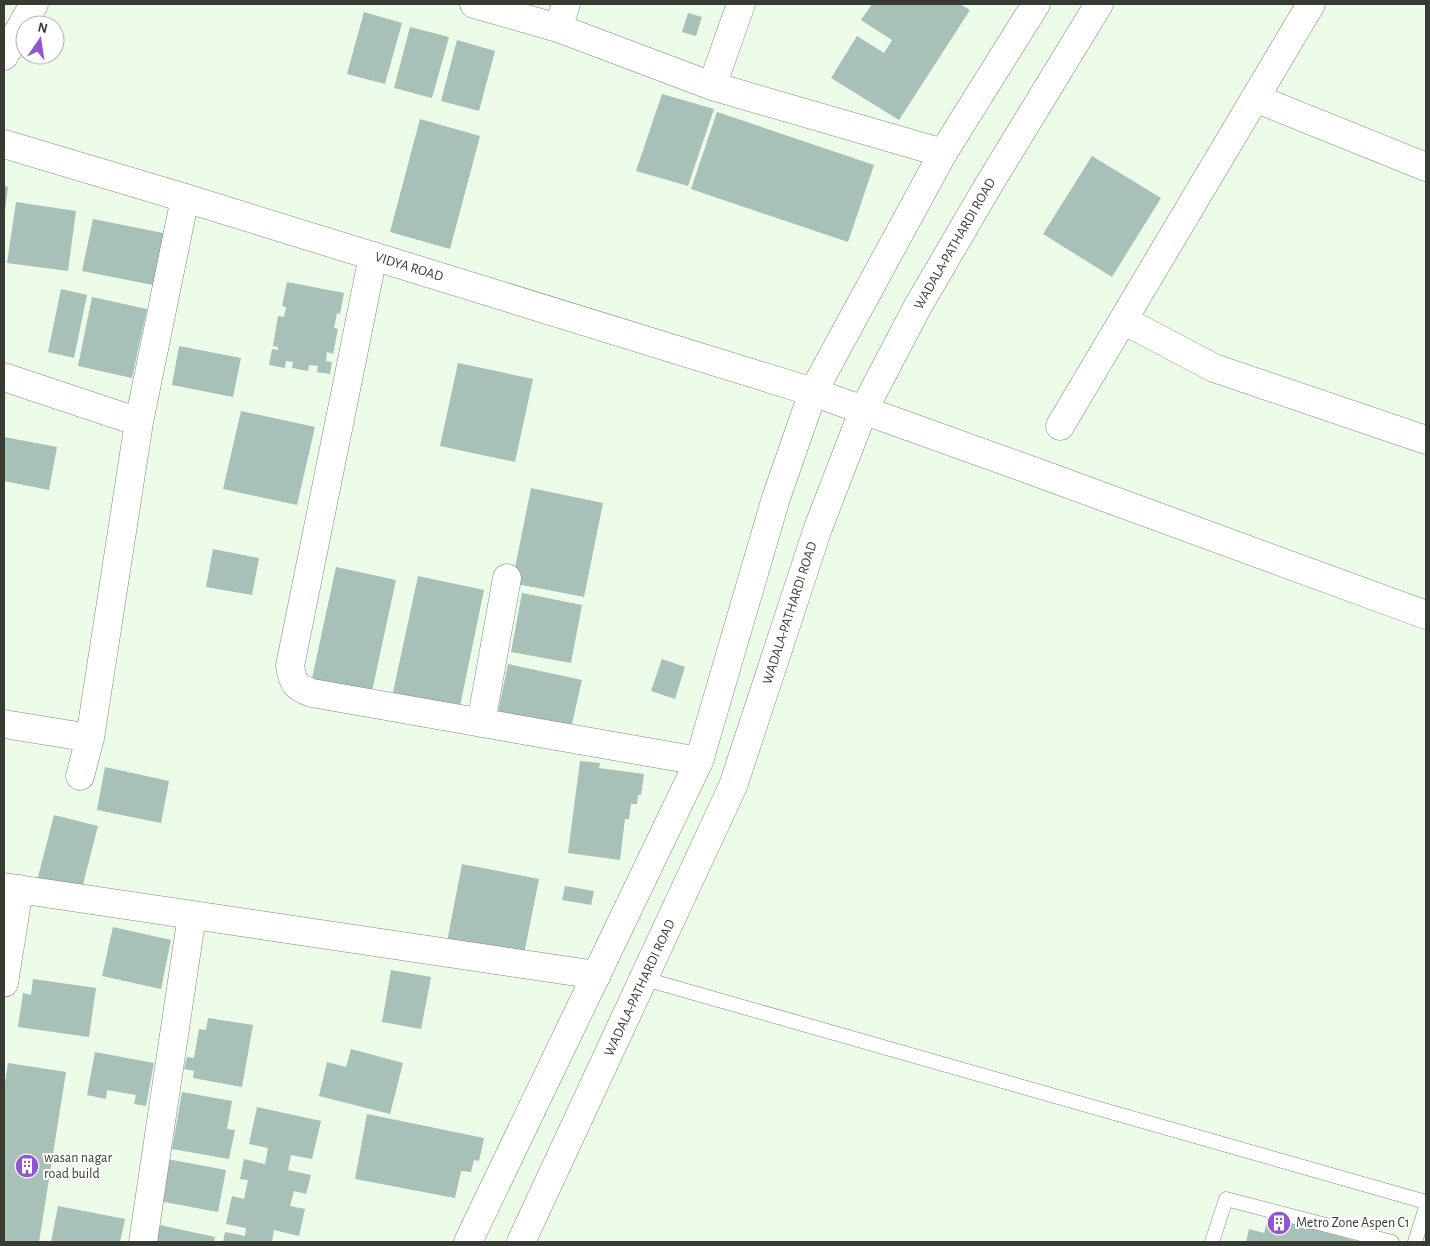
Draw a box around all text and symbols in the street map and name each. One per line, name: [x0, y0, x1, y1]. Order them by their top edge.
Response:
north arrow: [15, 15, 65, 65]
text: N: [36, 20, 49, 36]
street label: WADALA-PATHARDI ROAD: [912, 176, 998, 312]
street label: VIDYA ROAD: [373, 250, 445, 284]
street label: WADALA-PATHARDI ROAD: [760, 540, 820, 686]
street label: WADALA-PATHARDI ROAD: [602, 917, 678, 1059]
place label: wasan nagar road build: [44, 1151, 112, 1181]
building icon: wasan nagar road build: [14, 1153, 40, 1179]
building icon: Metro Zone Aspen C1: [1266, 1210, 1292, 1236]
place label: Metro Zone Aspen C1: [1296, 1216, 1410, 1230]

